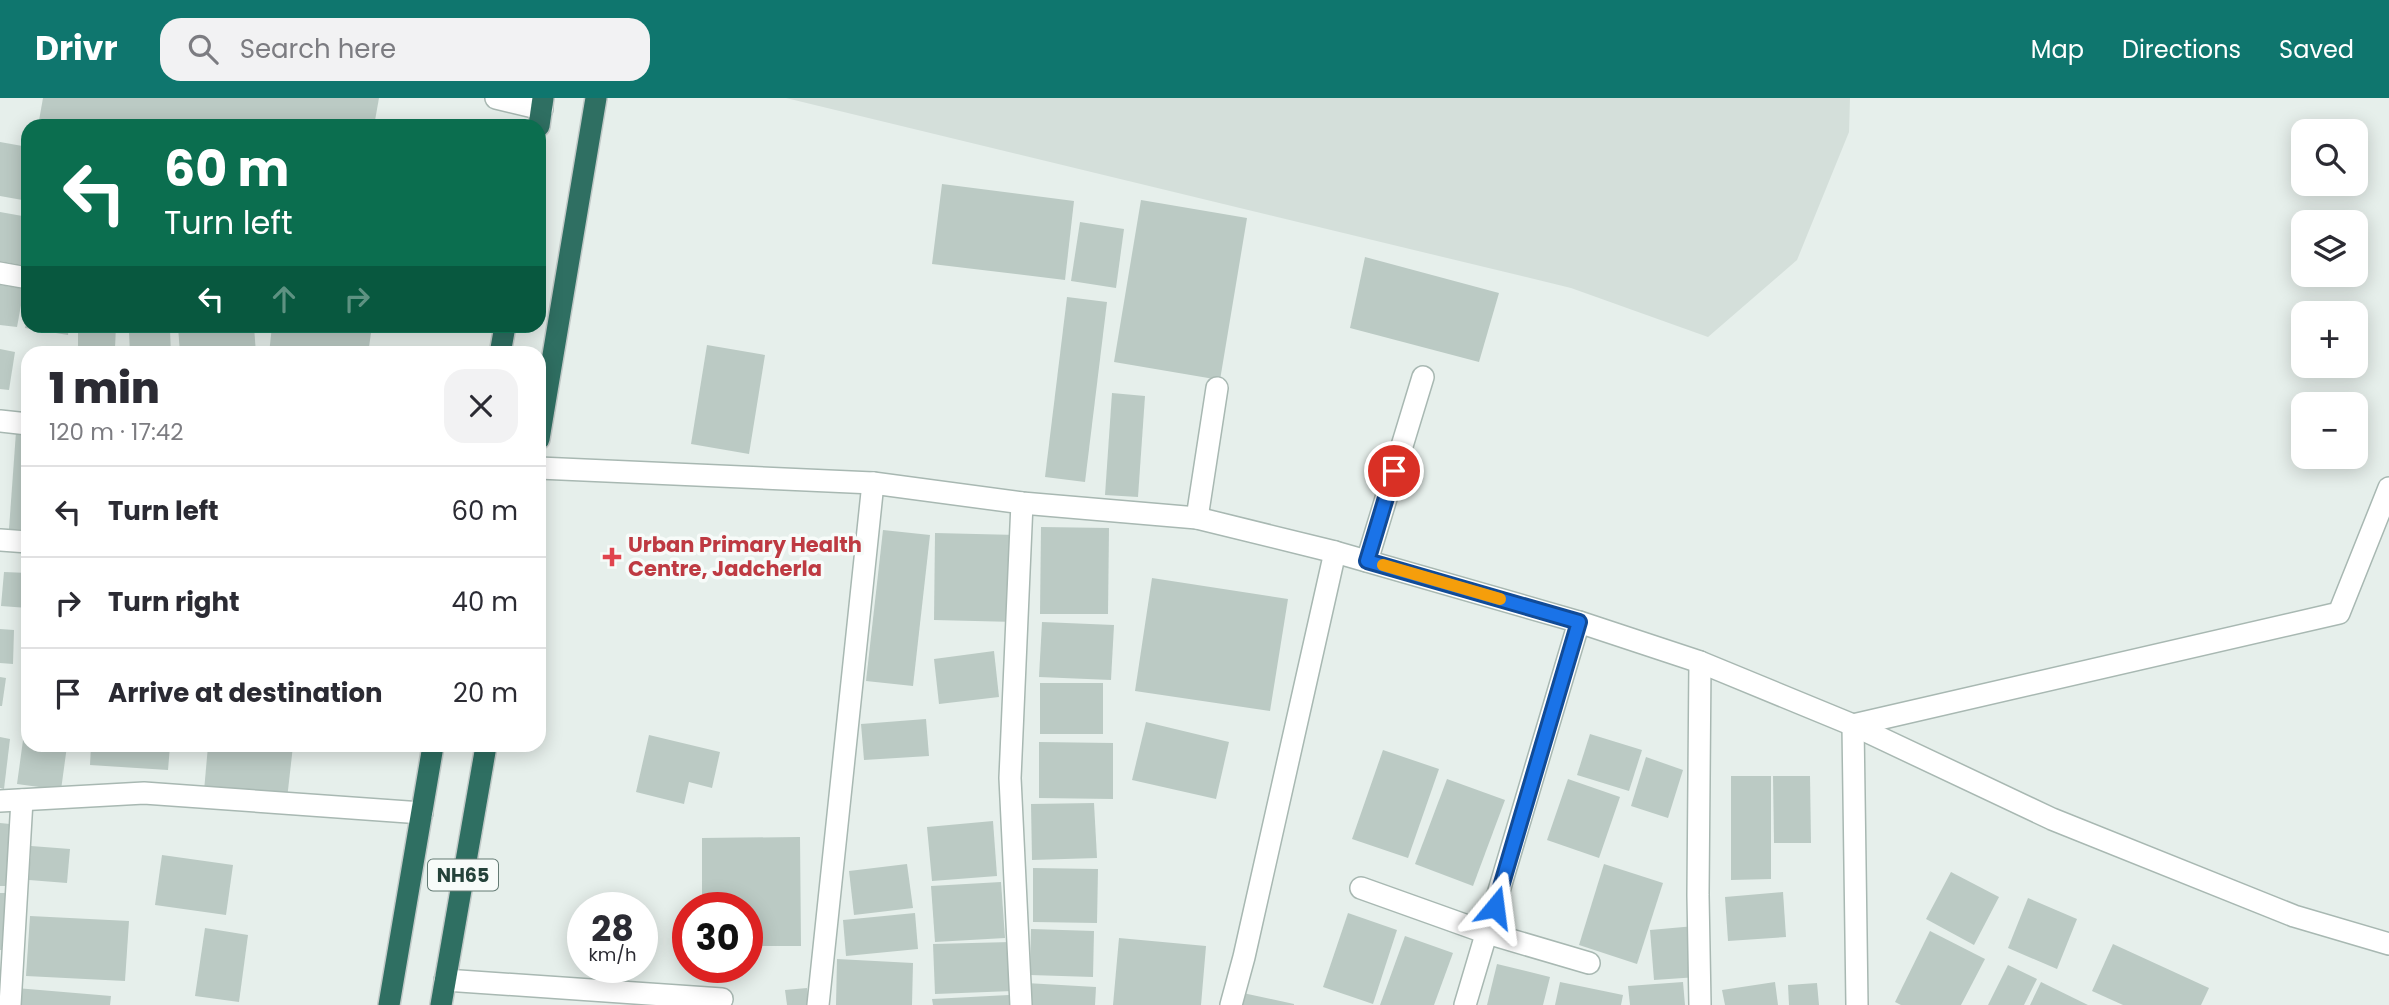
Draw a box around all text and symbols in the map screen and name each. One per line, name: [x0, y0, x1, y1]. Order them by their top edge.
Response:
search box: [160, 18, 650, 81]
text: Drivr: [35, 25, 118, 72]
icon: search: [184, 30, 222, 68]
text: Search here: [240, 31, 396, 67]
text: Map: [2031, 33, 2084, 66]
text: Directions: [2122, 33, 2241, 66]
text: Saved: [2279, 33, 2354, 66]
map controls: [2291, 119, 2368, 469]
button: search: [2291, 119, 2368, 196]
text: 60 m: [164, 135, 289, 203]
icon: left: [49, 147, 140, 238]
text: Turn left: [164, 200, 293, 245]
button: layers: [2291, 210, 2368, 287]
icon: left: [192, 280, 230, 318]
icon: ahead: [265, 280, 303, 318]
icon: right: [338, 280, 376, 318]
button: +: [2291, 301, 2368, 378]
text: 1 min: [49, 359, 160, 418]
button: close: [444, 369, 518, 443]
button: −: [2291, 392, 2368, 469]
text: 120 m · 17:42: [49, 416, 184, 448]
pin: [1364, 441, 1424, 501]
icon: arrive: [1375, 452, 1413, 490]
icon: left: [49, 493, 87, 531]
text: Turn left: [108, 493, 219, 529]
text: 60 m: [451, 493, 518, 529]
place label: Urban Primary Health Centre, Jadcherla: [628, 530, 862, 583]
marker: Urban Primary Health Centre, Jadcherla: [602, 547, 622, 567]
icon: right: [49, 584, 87, 622]
text: Turn right: [108, 584, 240, 620]
text: 40 m: [452, 584, 518, 620]
icon: arrive: [49, 675, 87, 713]
text: Arrive at destination: [108, 675, 383, 711]
text: 20 m: [453, 675, 518, 711]
road number: NH65: [428, 860, 498, 890]
position arrow: [1458, 870, 1532, 944]
speed limit sign: 30: [672, 892, 763, 983]
text: 28: [591, 904, 634, 953]
text: km/h: [589, 942, 636, 967]

